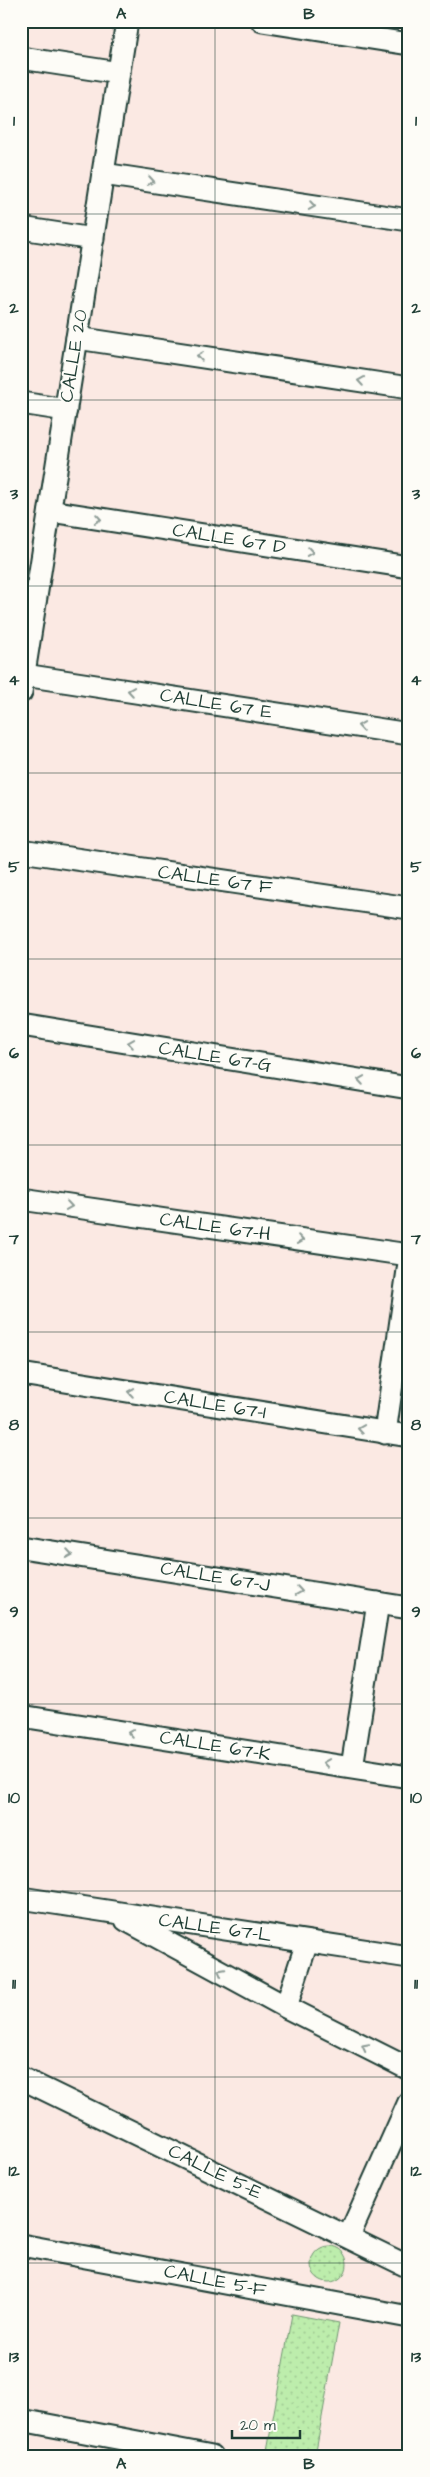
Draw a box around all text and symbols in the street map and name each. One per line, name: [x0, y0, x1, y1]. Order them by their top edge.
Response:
text: A: [116, 3, 127, 25]
text: B: [303, 3, 315, 25]
text: 1: [13, 110, 16, 132]
text: 1: [415, 110, 418, 132]
one-way arrow: [147, 176, 155, 186]
one-way arrow: [307, 200, 316, 210]
text: 2: [8, 297, 19, 319]
text: 2: [410, 297, 421, 319]
street label: CALLE 20: [53, 308, 95, 404]
one-way arrow: [196, 352, 204, 362]
one-way arrow: [356, 376, 365, 386]
text: 3: [9, 483, 19, 505]
text: 3: [411, 483, 421, 505]
one-way arrow: [94, 513, 102, 523]
street label: CALLE 67 D: [170, 517, 288, 561]
one-way arrow: [306, 546, 315, 556]
text: 4: [9, 669, 20, 691]
text: 4: [411, 669, 422, 691]
street label: CALLE 67 E: [158, 682, 274, 726]
one-way arrow: [126, 686, 134, 697]
one-way arrow: [356, 722, 365, 732]
text: 5: [8, 856, 20, 878]
text: 5: [410, 856, 422, 878]
street label: CALLE 67 F: [156, 859, 274, 901]
street label: CALLE 67-G: [157, 1035, 273, 1079]
one-way arrow: [127, 1039, 135, 1049]
text: 6: [9, 1042, 19, 1064]
text: 6: [411, 1042, 421, 1064]
one-way arrow: [356, 1076, 365, 1086]
one-way arrow: [66, 1200, 74, 1211]
street label: CALLE 67-H: [158, 1206, 272, 1248]
text: 7: [8, 1228, 19, 1250]
text: 7: [410, 1228, 421, 1250]
one-way arrow: [295, 1234, 304, 1244]
street label: CALLE 67-I: [162, 1384, 268, 1426]
one-way arrow: [127, 1387, 135, 1397]
text: 8: [9, 1414, 20, 1436]
text: 8: [411, 1414, 422, 1436]
one-way arrow: [356, 1424, 365, 1434]
one-way arrow: [65, 1549, 74, 1559]
street label: CALLE 67-J: [158, 1555, 272, 1599]
one-way arrow: [295, 1585, 303, 1595]
text: 9: [9, 1601, 19, 1623]
text: 9: [411, 1601, 421, 1623]
street label: CALLE 67-K: [158, 1724, 273, 1768]
one-way arrow: [127, 1728, 135, 1739]
one-way arrow: [322, 1759, 330, 1769]
text: 10: [8, 1787, 20, 1809]
text: 10: [410, 1787, 422, 1809]
street label: CALLE 67-L: [157, 1907, 273, 1949]
one-way arrow: [217, 1968, 226, 1978]
text: 11: [12, 1973, 17, 1995]
text: 11: [414, 1973, 419, 1995]
one-way arrow: [361, 2043, 370, 2053]
street label: CALLE 5-E: [164, 2138, 266, 2206]
text: 12: [8, 2160, 20, 2182]
text: 12: [410, 2160, 422, 2182]
street label: CALLE 5-F: [162, 2258, 268, 2304]
text: 13: [9, 2346, 20, 2368]
text: 13: [411, 2346, 422, 2368]
scale bar: [232, 2407, 300, 2439]
text: 20 m: [240, 2415, 276, 2436]
text: A: [116, 2453, 127, 2475]
text: B: [303, 2453, 315, 2475]

